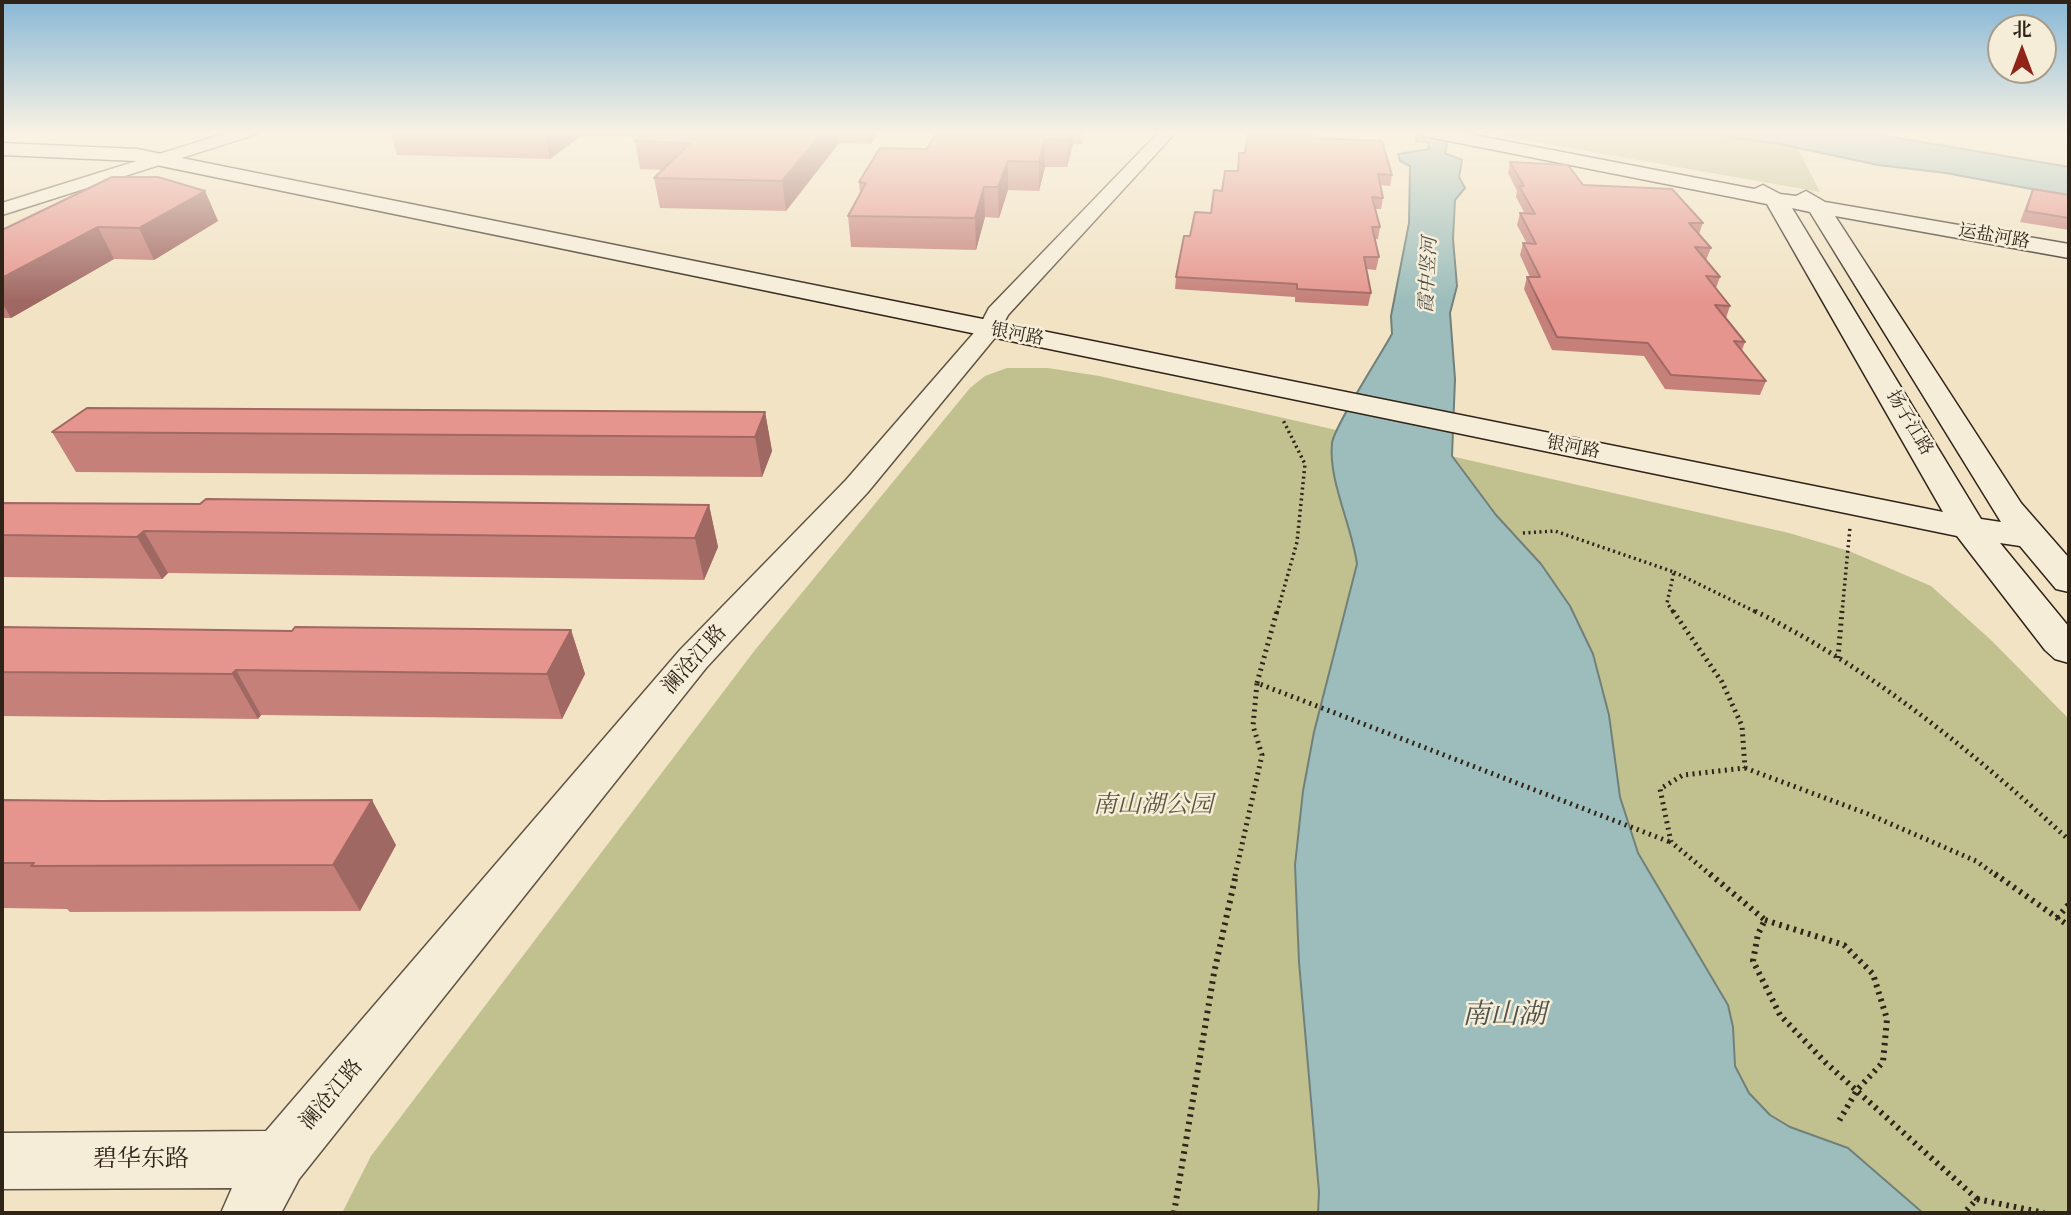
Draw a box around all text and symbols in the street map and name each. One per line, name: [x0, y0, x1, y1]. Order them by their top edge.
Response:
north arrow: [1987, 14, 2057, 84]
text: 北: [2012, 19, 2032, 41]
street label: 运盐河路: [1957, 220, 2031, 254]
water label: 霞中竖河: [1416, 236, 1442, 314]
street label: 银河路: [988, 319, 1046, 351]
street label: 扬子江路: [1881, 387, 1937, 459]
street label: 银河路: [1544, 432, 1602, 464]
street label: 澜沧江路: [658, 620, 732, 700]
park label: 南山湖公园: [1093, 792, 1213, 820]
water label: 南山湖: [1462, 999, 1546, 1033]
street label: 澜沧江路: [295, 1055, 369, 1135]
street label: 碧华东路: [93, 1146, 189, 1174]

